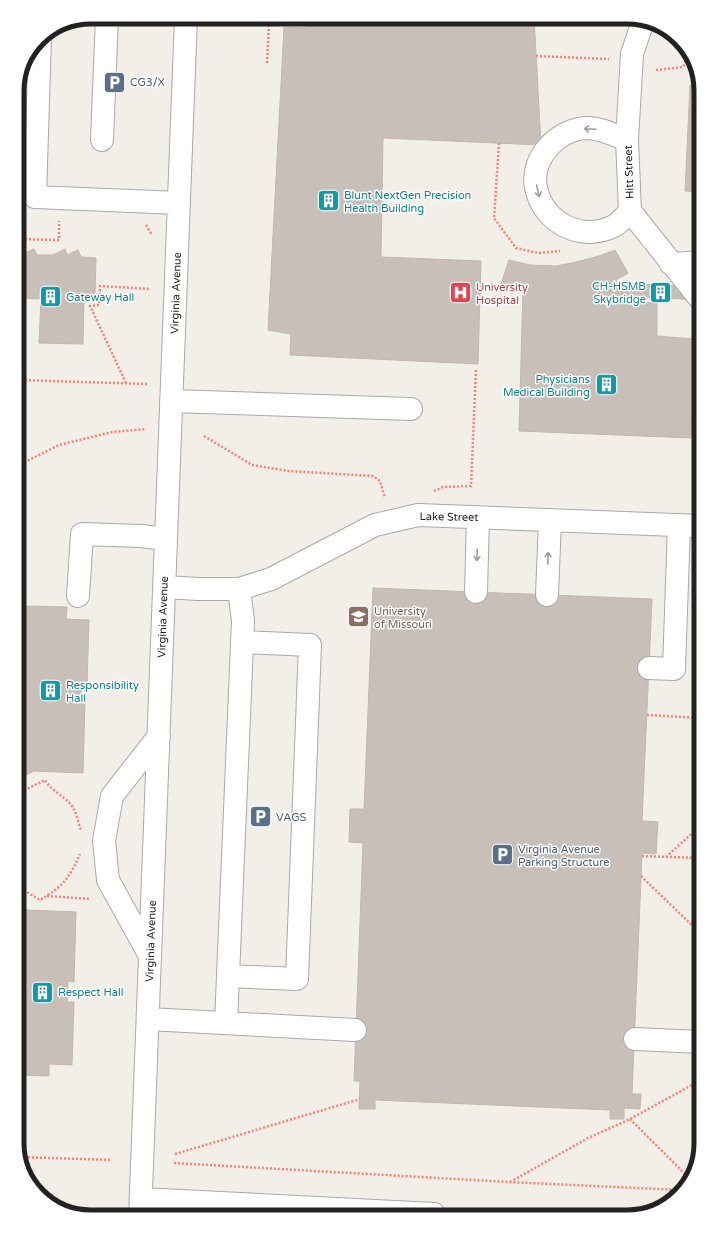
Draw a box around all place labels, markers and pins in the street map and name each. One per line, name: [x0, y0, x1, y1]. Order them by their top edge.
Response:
parking icon: CG3/X: [102, 69, 128, 95]
place label: CG3/X: [130, 76, 165, 89]
building icon: Blunt NextGen Precision Health Building: [316, 188, 342, 214]
place label: Blunt NextGen Precision Health Building: [344, 189, 471, 215]
building icon: CH-HSMB Skybridge: [648, 279, 674, 305]
hospital icon: University Hospital: [447, 280, 473, 306]
place label: CH-HSMB Skybridge: [592, 280, 646, 306]
place label: University Hospital: [476, 281, 528, 307]
building icon: Gateway Hall: [38, 284, 64, 310]
place label: Gateway Hall: [66, 291, 134, 304]
building icon: Physicians Medical Building: [593, 372, 619, 398]
place label: Physicians Medical Building: [503, 373, 590, 399]
school or university icon: University of Missouri: [346, 604, 372, 630]
place label: University of Missouri: [374, 605, 432, 631]
building icon: Responsibility Hall: [38, 678, 64, 704]
place label: Responsibility Hall: [66, 679, 139, 705]
parking icon: VAGS: [247, 804, 273, 830]
place label: VAGS: [276, 811, 307, 824]
parking icon: Virginia Avenue Parking Structure: [489, 842, 515, 868]
place label: Virginia Avenue Parking Structure: [518, 843, 609, 869]
building icon: Respect Hall: [29, 979, 55, 1005]
place label: Respect Hall: [58, 986, 123, 999]

